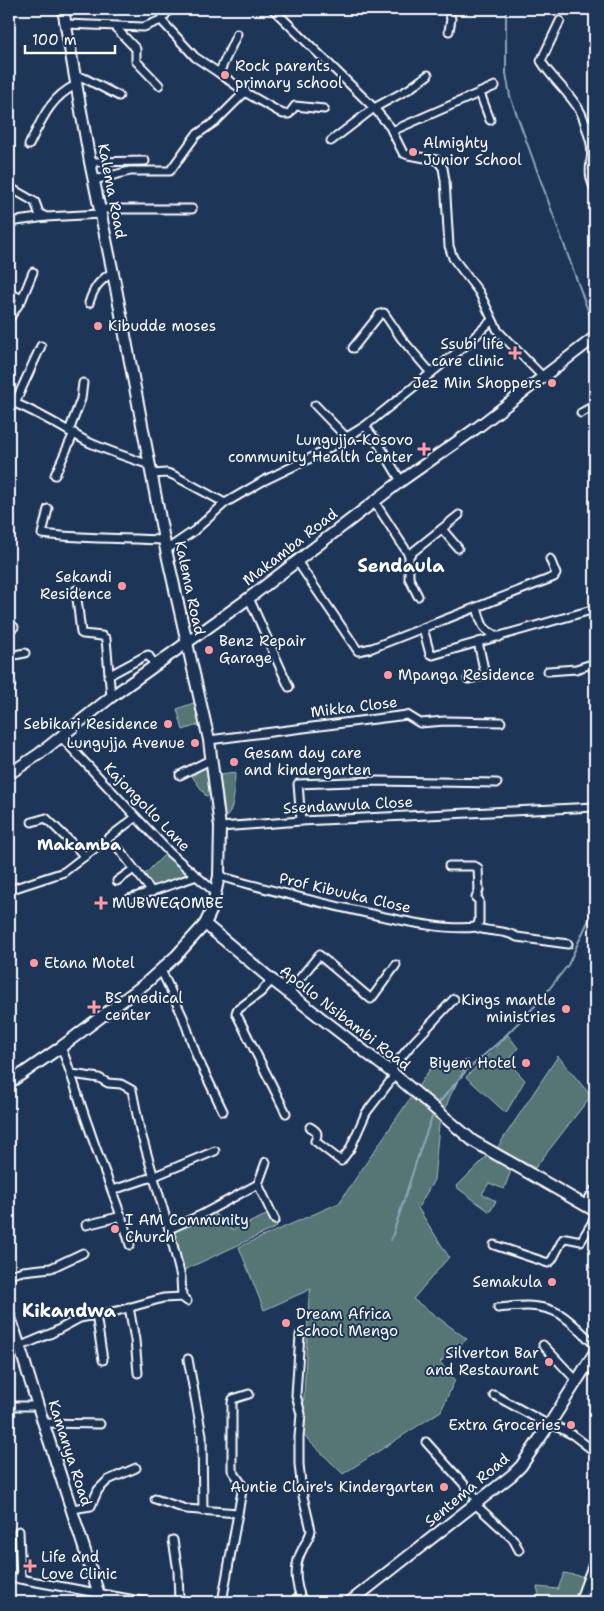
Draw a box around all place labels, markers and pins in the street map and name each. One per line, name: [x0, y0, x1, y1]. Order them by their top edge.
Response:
place label: Rock parents primary school: [235, 56, 343, 93]
marker: Rock parents primary school: [219, 69, 231, 81]
place label: Almighty Junior School: [423, 133, 522, 170]
marker: Almighty Junior School: [407, 146, 419, 158]
place label: Kibudde moses: [108, 316, 216, 336]
marker: Kibudde moses: [92, 320, 104, 332]
place label: Ssubi life care clinic: [431, 334, 504, 371]
marker: Ssubi life care clinic: [508, 346, 522, 360]
place label: Jez Min Shoppers: [413, 373, 542, 393]
marker: Jez Min Shoppers: [546, 377, 558, 389]
place label: Lungujja-Kosovo community Health Center: [228, 430, 413, 467]
marker: Lungujja-Kosovo community Health Center: [417, 442, 431, 456]
place label: Sekandi Residence: [40, 567, 112, 604]
marker: Sekandi Residence: [116, 580, 128, 592]
place label: Benz Repair Garage: [219, 631, 306, 668]
marker: Benz Repair Garage: [203, 644, 215, 656]
place label: Mpanga Residence: [398, 665, 535, 685]
marker: Mpanga Residence: [382, 669, 394, 681]
place label: Sebikari Residence: [24, 714, 158, 734]
marker: Sebikari Residence: [162, 718, 174, 730]
place label: Lungujja Avenue: [66, 733, 185, 753]
marker: Lungujja Avenue: [189, 737, 201, 749]
place label: Gesam day care and kindergarten: [244, 743, 371, 780]
marker: Gesam day care and kindergarten: [228, 756, 240, 768]
place label: MUBWEGOMBE: [112, 893, 224, 913]
marker: MUBWEGOMBE: [94, 896, 108, 910]
place label: Etana Motel: [44, 953, 135, 973]
marker: Etana Motel: [28, 957, 40, 969]
place label: BS medical center: [105, 988, 184, 1025]
place label: Kings mantle ministries: [461, 990, 556, 1027]
marker: BS medical center: [87, 1000, 101, 1014]
marker: Kings mantle ministries: [560, 1003, 572, 1015]
place label: Biyem Hotel: [429, 1053, 516, 1073]
marker: Biyem Hotel: [520, 1057, 532, 1069]
place label: I AM Community Church: [125, 1210, 249, 1247]
marker: I AM Community Church: [109, 1223, 121, 1235]
place label: Semakula: [473, 1272, 543, 1292]
marker: Semakula: [546, 1276, 558, 1288]
place label: Dream Africa School Mengo: [296, 1304, 398, 1341]
marker: Dream Africa School Mengo: [280, 1317, 292, 1329]
place label: Silverton Bar and Restaurant: [426, 1343, 539, 1380]
marker: Silverton Bar and Restaurant: [543, 1356, 555, 1368]
place label: Extra Groceries: [448, 1415, 561, 1435]
marker: Extra Groceries: [565, 1419, 577, 1431]
place label: Auntie Claire's Kindergarten: [230, 1477, 434, 1497]
marker: Auntie Claire's Kindergarten: [438, 1481, 450, 1493]
place label: Life and Love Clinic: [41, 1547, 117, 1584]
marker: Life and Love Clinic: [23, 1559, 37, 1573]

